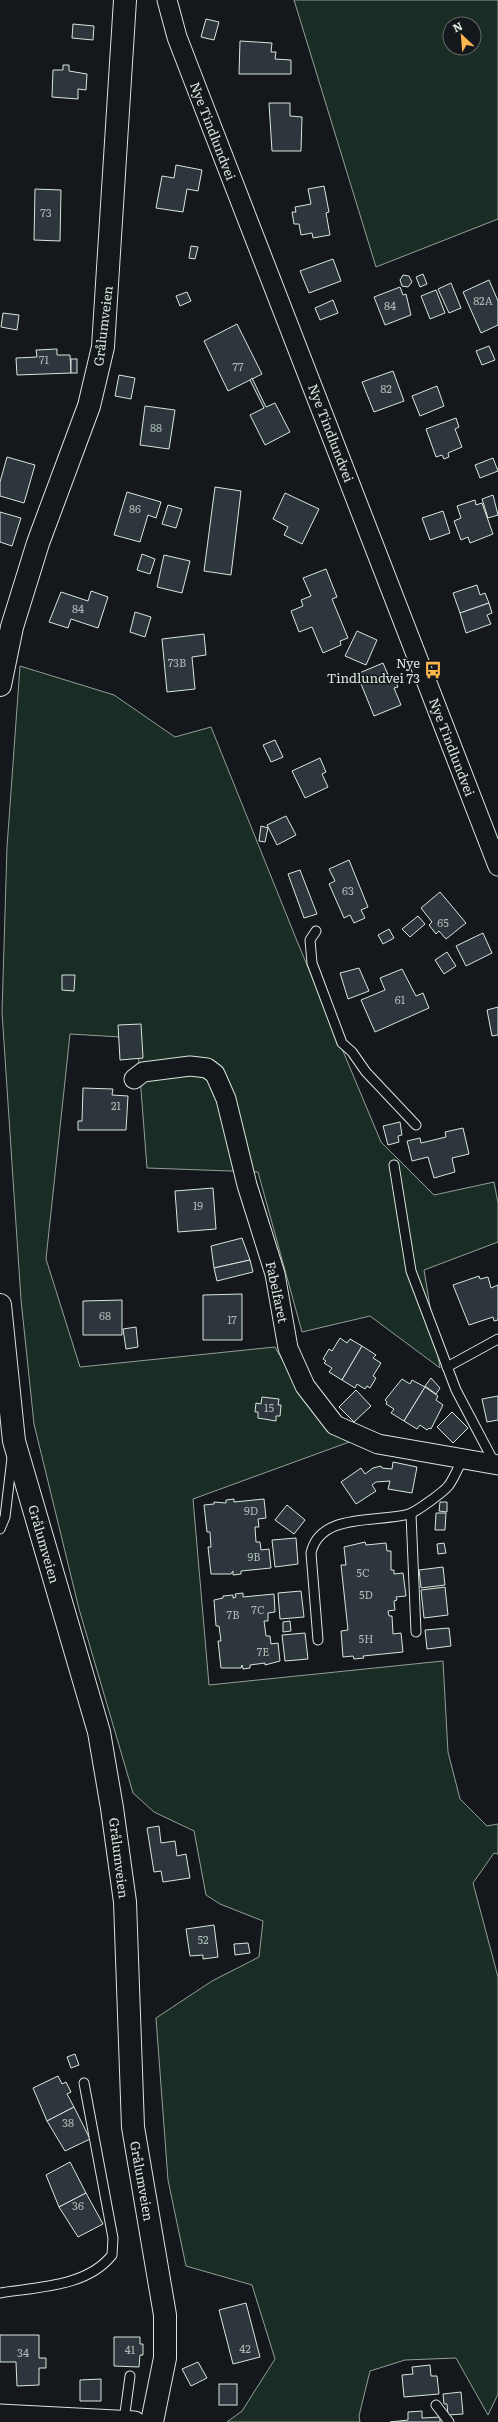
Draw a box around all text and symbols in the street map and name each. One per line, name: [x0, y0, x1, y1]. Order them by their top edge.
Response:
north arrow: [442, 16, 482, 56]
text: N: [450, 17, 465, 35]
street label: Nye Tindlundvei: [186, 79, 241, 183]
house number: 73: [40, 204, 52, 220]
street label: Grålumveien: [88, 284, 117, 367]
house number: 82A: [473, 292, 493, 308]
house number: 84: [384, 297, 396, 313]
house number: 71: [39, 351, 50, 367]
house number: 77: [232, 358, 244, 374]
house number: 82: [380, 380, 392, 396]
street label: Nye Tindlundvei: [304, 381, 359, 485]
house number: 88: [150, 419, 162, 435]
house number: 86: [129, 500, 141, 516]
house number: 84: [72, 600, 84, 616]
place label: Nye Tindlundvei 73: [327, 653, 420, 687]
house number: 73B: [168, 654, 186, 670]
bus stop icon: Nye Tindlundvei 73: [423, 660, 443, 680]
street label: Nye Tindlundvei: [425, 695, 480, 799]
house number: 63: [342, 882, 354, 898]
house number: 65: [437, 914, 449, 930]
house number: 61: [395, 991, 406, 1007]
house number: 21: [111, 1097, 122, 1113]
house number: 19: [193, 1197, 203, 1213]
street label: Fabelfaret: [262, 1259, 293, 1325]
house number: 68: [99, 1307, 111, 1323]
house number: 17: [227, 1311, 237, 1327]
house number: 15: [264, 1399, 274, 1415]
street label: Grålumveien: [24, 1502, 65, 1586]
house number: 9D: [244, 1502, 258, 1518]
house number: 9B: [247, 1548, 261, 1564]
house number: 5C: [356, 1564, 370, 1580]
house number: 5D: [359, 1586, 373, 1602]
house number: 7C: [251, 1601, 265, 1617]
house number: 7B: [227, 1606, 239, 1622]
house number: 5H: [359, 1630, 373, 1646]
house number: 7E: [257, 1643, 269, 1659]
street label: Grålumveien: [105, 1817, 134, 1900]
house number: 52: [197, 1931, 209, 1947]
house number: 38: [62, 2114, 74, 2130]
street label: Grålumveien: [126, 2139, 159, 2223]
house number: 36: [72, 2197, 84, 2213]
house number: 42: [239, 2340, 251, 2356]
house number: 41: [125, 2341, 136, 2357]
house number: 34: [17, 2344, 29, 2360]

